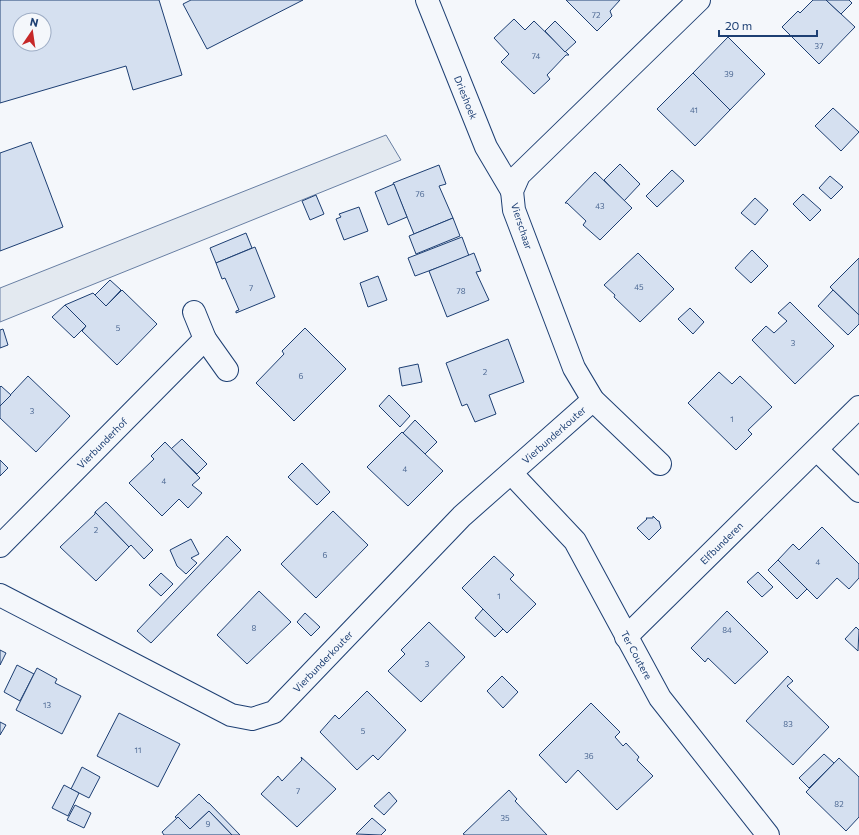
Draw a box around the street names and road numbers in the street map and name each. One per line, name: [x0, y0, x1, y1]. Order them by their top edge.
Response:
street label: Drieshoek: [452, 74, 481, 122]
street label: Vierschaar: [509, 201, 535, 251]
street label: Vierbunderkouter: [519, 403, 588, 466]
street label: Vierbunderhof: [74, 415, 130, 471]
street label: Elfbunderen: [697, 519, 745, 567]
street label: Vierbunderkouter: [290, 628, 355, 695]
street label: Ter Coutere: [619, 629, 655, 681]

